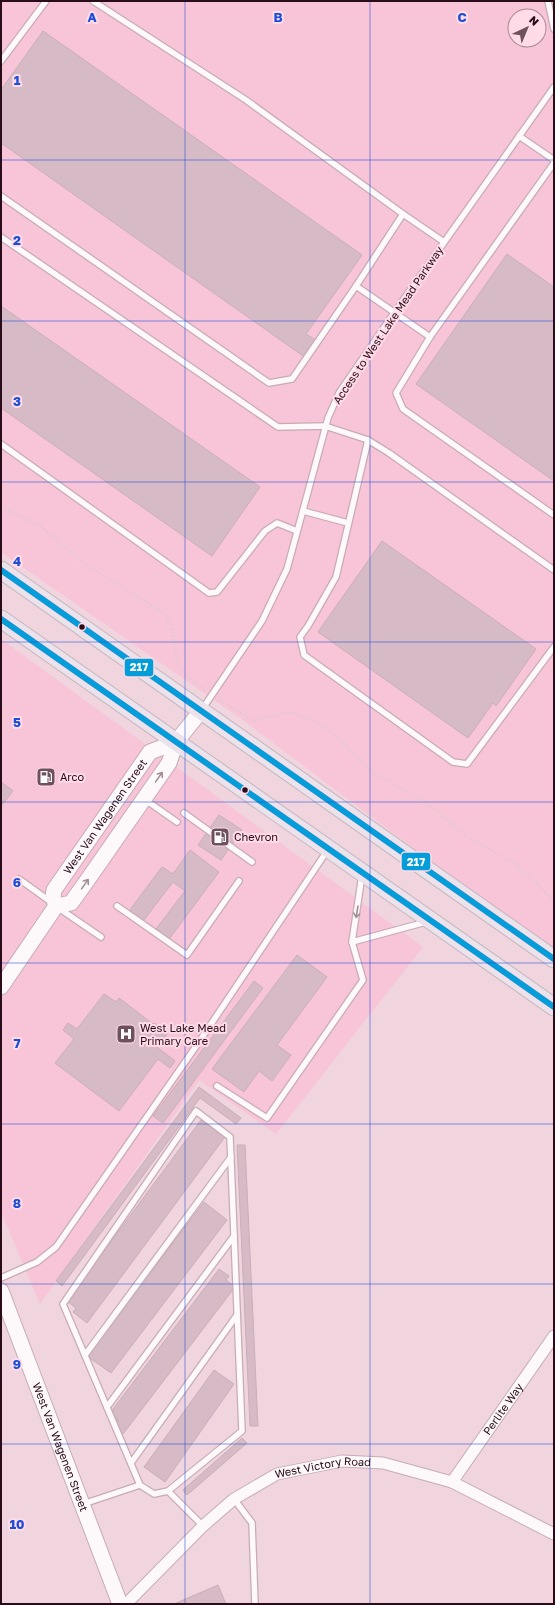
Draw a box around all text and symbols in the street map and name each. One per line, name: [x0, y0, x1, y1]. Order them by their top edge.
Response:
north arrow: [507, 8, 547, 48]
text: A: [87, 9, 97, 25]
text: B: [273, 9, 283, 25]
text: C: [457, 9, 467, 25]
text: N: [527, 13, 542, 28]
text: 1: [14, 72, 21, 88]
text: 2: [13, 232, 21, 248]
street label: Access to West Lake Mead Parkway: [330, 243, 445, 406]
text: 3: [13, 393, 21, 409]
text: 4: [13, 553, 21, 569]
unlabelled marker: [77, 622, 87, 632]
line badge: 217: [124, 658, 154, 677]
text: 217: [130, 660, 148, 673]
text: 5: [13, 714, 21, 730]
street label: West Van Wagenen Street: [60, 756, 149, 876]
fuel station icon: Arco: [35, 766, 57, 788]
place label: Arco: [60, 770, 85, 783]
one-way arrow: [155, 772, 163, 783]
unlabelled marker: [240, 785, 250, 795]
fuel station icon: Chevron: [209, 826, 231, 848]
place label: Chevron: [234, 830, 278, 843]
line badge: 217: [401, 852, 431, 871]
text: 217: [407, 855, 425, 868]
text: 6: [13, 874, 21, 890]
one-way arrow: [81, 879, 89, 890]
one-way arrow: [353, 905, 361, 918]
place label: West Lake Mead Primary Care: [140, 1021, 226, 1047]
hospital icon: West Lake Mead Primary Care: [115, 1023, 137, 1045]
text: 7: [13, 1035, 21, 1051]
text: 8: [13, 1195, 21, 1211]
text: 9: [13, 1356, 21, 1372]
street label: Perlite Way: [480, 1380, 525, 1437]
street label: West Van Wagenen Street: [30, 1381, 91, 1513]
street label: West Victory Road: [274, 1454, 371, 1480]
text: 10: [9, 1516, 25, 1532]

